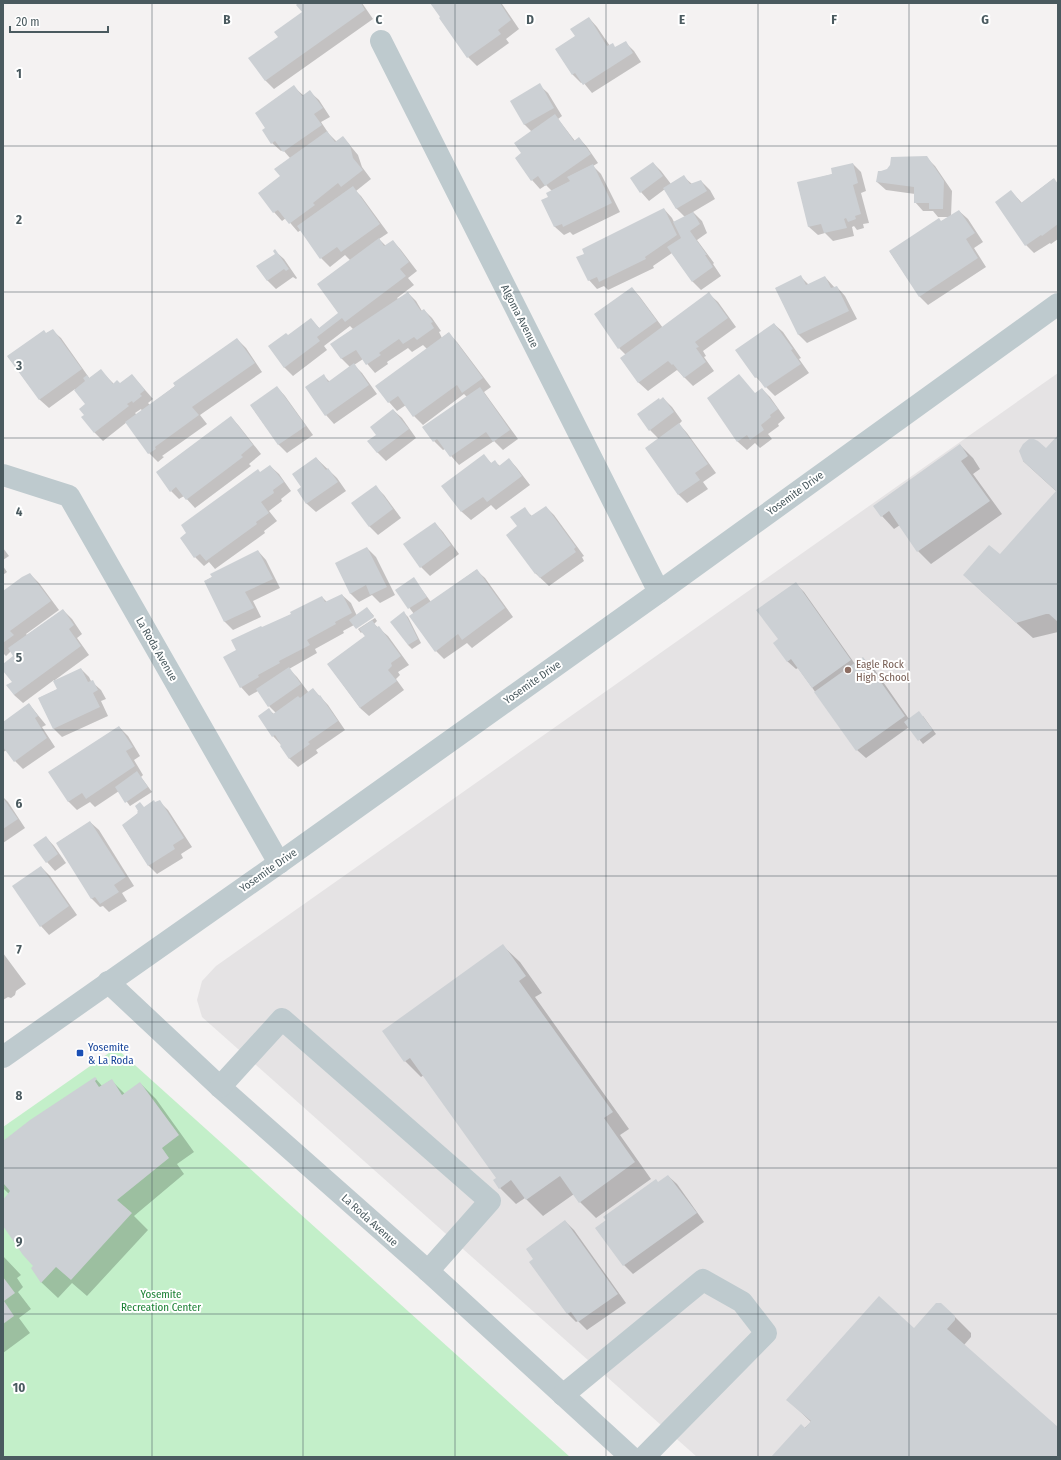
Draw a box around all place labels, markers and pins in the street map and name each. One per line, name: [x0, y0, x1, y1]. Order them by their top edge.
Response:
place label: Eagle Rock High School: [856, 658, 910, 684]
marker: Eagle Rock High School: [843, 665, 853, 675]
place label: Yosemite & La Roda: [88, 1041, 134, 1067]
marker: Yosemite & La Roda: [75, 1048, 85, 1058]

